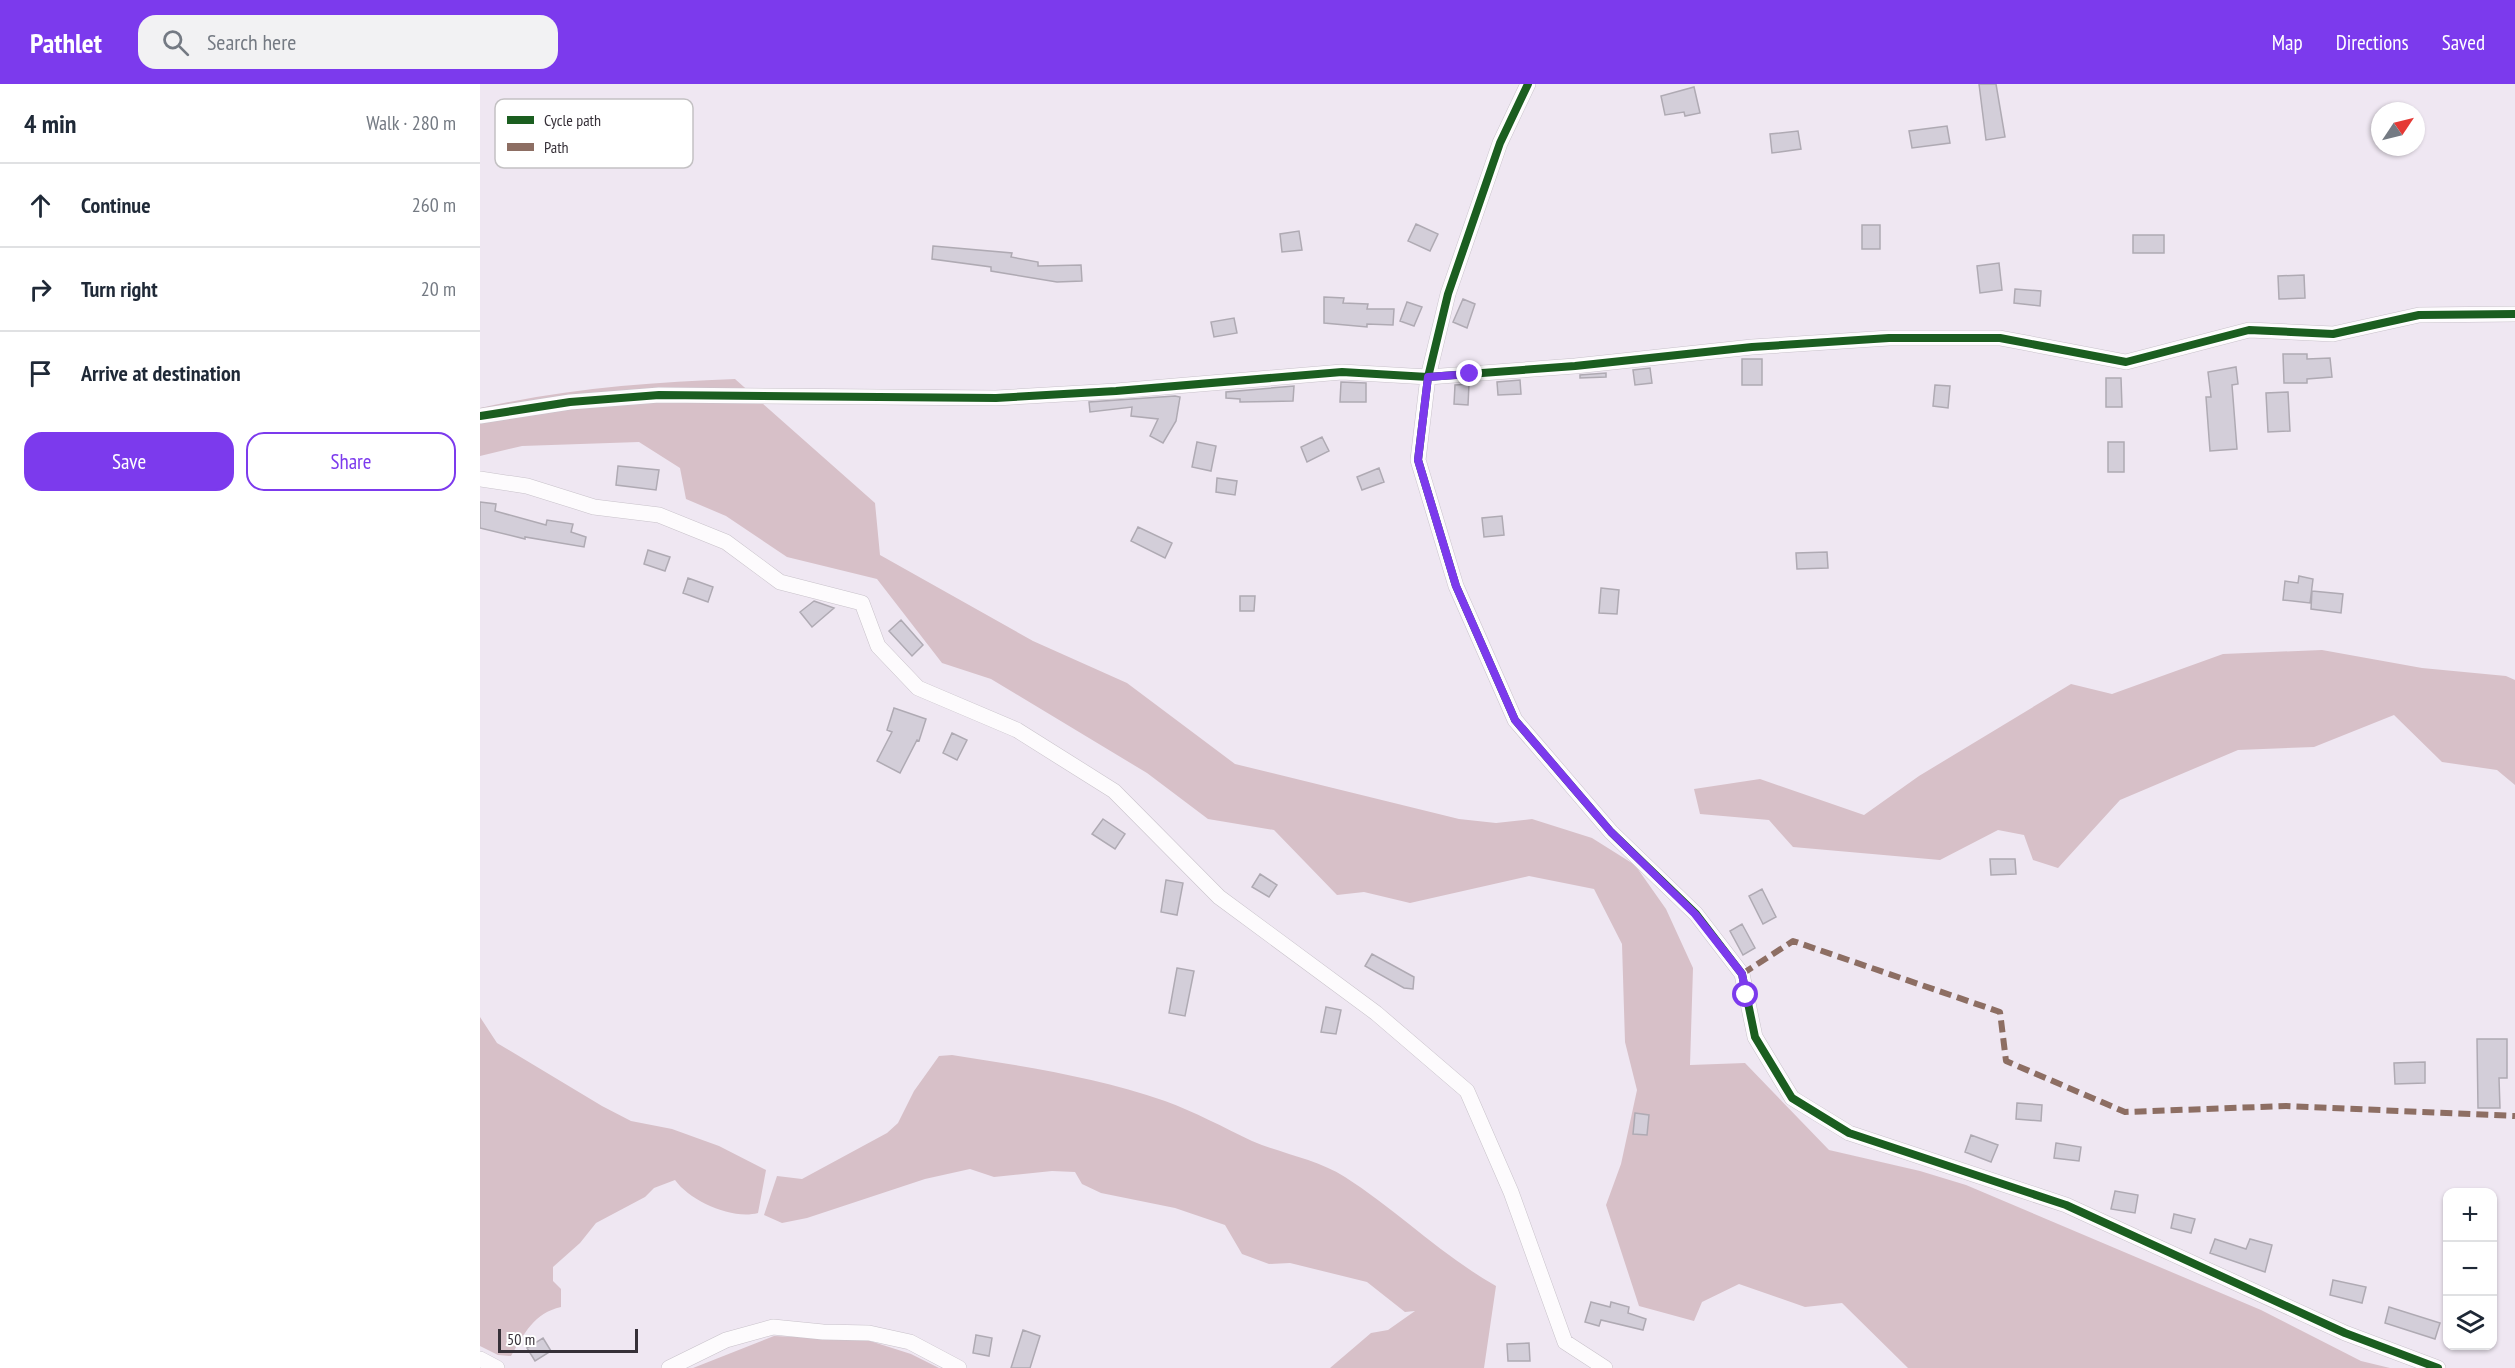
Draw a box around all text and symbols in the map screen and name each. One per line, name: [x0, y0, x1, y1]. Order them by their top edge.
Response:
search box: [138, 15, 558, 69]
text: Pathlet: [30, 24, 102, 61]
icon: search: [159, 26, 192, 59]
text: Search here: [207, 28, 296, 56]
text: Map: [2272, 29, 2303, 56]
text: Directions: [2336, 29, 2409, 56]
text: Saved: [2442, 29, 2485, 56]
legend: [495, 99, 693, 168]
north arrow: [2371, 102, 2425, 156]
text: 4 min: [24, 107, 77, 140]
text: Walk · 280 m: [366, 110, 456, 136]
text: Cycle path: [544, 110, 601, 130]
text: Path: [544, 137, 569, 157]
icon: ahead: [24, 189, 57, 222]
text: Continue: [81, 191, 151, 219]
text: 260 m: [412, 192, 456, 218]
icon: right: [24, 273, 57, 306]
text: Turn right: [81, 275, 158, 303]
text: 20 m: [421, 276, 456, 302]
icon: arrive: [24, 357, 57, 390]
text: Arrive at destination: [81, 359, 241, 387]
route end: [1456, 360, 1482, 386]
button: Save: [24, 432, 234, 491]
button: Share: [246, 432, 456, 491]
route start: [1732, 981, 1758, 1007]
map controls: [2443, 1188, 2497, 1350]
button: +: [2443, 1188, 2497, 1242]
button: −: [2443, 1242, 2497, 1296]
button: layers: [2443, 1296, 2497, 1350]
scale bar: [498, 1326, 638, 1354]
text: 50 m: [507, 1329, 535, 1349]

